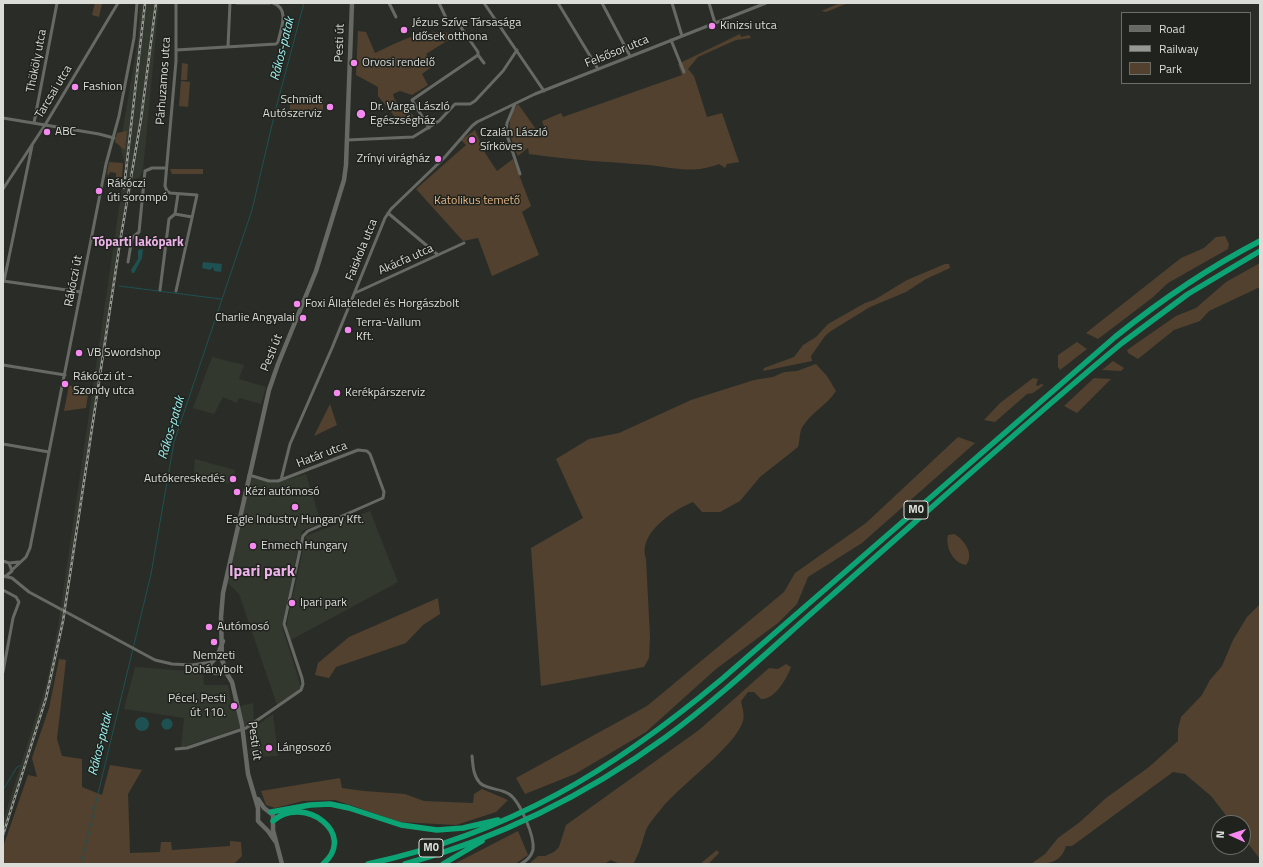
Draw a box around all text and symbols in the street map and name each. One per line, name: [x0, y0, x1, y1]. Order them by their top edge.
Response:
legend: [1121, 12, 1251, 84]
water label: Rákos-patak: [268, 16, 298, 82]
place label: Jézus Szíve Társasága Idősek otthona: [412, 16, 521, 44]
place label: Kinizsi utca: [720, 19, 777, 33]
text: Road: [1159, 19, 1185, 38]
marker: Kinizsi utca: [707, 21, 717, 31]
street label: Pesti út: [332, 23, 348, 63]
marker: Jézus Szíve Társasága Idősek otthona: [399, 25, 409, 35]
street label: Thököly utca: [24, 28, 50, 94]
street label: Felsősor utca: [583, 33, 651, 71]
street label: Párhuzamos utca: [154, 37, 174, 125]
text: Railway: [1159, 39, 1199, 58]
place label: Orvosi rendelő: [362, 56, 435, 70]
marker: Orvosi rendelő: [349, 58, 359, 68]
text: Park: [1159, 59, 1182, 78]
street label: Tarcsai utca: [33, 63, 75, 121]
place label: Fashion: [83, 80, 122, 94]
marker: Fashion: [70, 82, 80, 92]
place label: Schmidt Autószerviz: [263, 93, 322, 121]
place label: Dr. Varga László Egészségház: [370, 100, 450, 128]
marker: Schmidt Autószerviz: [325, 102, 335, 112]
marker: Dr. Varga László Egészségház: [355, 108, 367, 120]
place label: ABC: [55, 125, 76, 139]
place label: Czalán László Sírköves: [480, 126, 548, 154]
marker: ABC: [42, 127, 52, 137]
marker: Czalán László Sírköves: [467, 135, 477, 145]
place label: Zrínyi virágház: [357, 152, 430, 166]
marker: Zrínyi virágház: [433, 154, 443, 164]
place label: Rákóczi úti sorompó: [107, 177, 168, 205]
marker: Rákóczi úti sorompó: [94, 186, 104, 196]
park label: Katolikus temető: [434, 194, 520, 208]
street label: Faiskola utca: [343, 217, 381, 283]
district label: Tóparti lakópark: [92, 235, 184, 251]
street label: Akácfa utca: [376, 242, 436, 278]
street label: Rákóczi út: [62, 254, 86, 308]
place label: Foxi Állateledel és Horgászbolt: [305, 297, 459, 311]
marker: Foxi Állateledel és Horgászbolt: [292, 299, 302, 309]
place label: Charlie Angyalai: [215, 311, 295, 325]
marker: Charlie Angyalai: [298, 313, 308, 323]
place label: Terra-Vallum Kft.: [356, 316, 421, 344]
marker: Terra-Vallum Kft.: [343, 325, 353, 335]
street label: Pesti út: [258, 332, 286, 374]
place label: VB Swordshop: [87, 346, 161, 360]
marker: VB Swordshop: [74, 348, 84, 358]
place label: Rákóczi út - Szondy utca: [73, 370, 134, 398]
marker: Rákóczi út - Szondy utca: [60, 379, 70, 389]
place label: Kerékpárszerviz: [345, 386, 425, 400]
marker: Kerékpárszerviz: [332, 388, 342, 398]
water label: Rákos-patak: [156, 395, 188, 461]
street label: Határ utca: [295, 439, 349, 471]
place label: Autókereskedés: [144, 472, 225, 486]
marker: Autókereskedés: [228, 474, 238, 484]
place label: Kézi autómosó: [245, 485, 320, 499]
marker: Kézi autómosó: [232, 487, 242, 497]
road number: M0: [904, 501, 928, 519]
marker: Eagle Industry Hungary Kft.: [290, 502, 300, 512]
place label: Eagle Industry Hungary Kft.: [226, 513, 364, 527]
place label: Enmech Hungary: [261, 539, 348, 553]
marker: Enmech Hungary: [248, 541, 258, 551]
district label: Ipari park: [229, 562, 295, 582]
place label: Ipari park: [300, 596, 347, 610]
marker: Ipari park: [287, 598, 297, 608]
place label: Autómosó: [217, 620, 269, 634]
marker: Autómosó: [204, 622, 214, 632]
marker: Nemzeti Dohánybolt: [209, 637, 219, 647]
place label: Nemzeti Dohánybolt: [185, 649, 243, 677]
place label: Pécel, Pesti út 110.: [168, 692, 226, 720]
marker: Pécel, Pesti út 110.: [229, 701, 239, 711]
water label: Rákos-patak: [86, 711, 116, 777]
street label: Pesti út: [244, 721, 264, 761]
place label: Lángosozó: [277, 741, 331, 755]
marker: Lángosozó: [264, 743, 274, 753]
north arrow: [1211, 815, 1251, 855]
text: N: [1212, 830, 1228, 839]
road number: M0: [419, 839, 443, 857]

